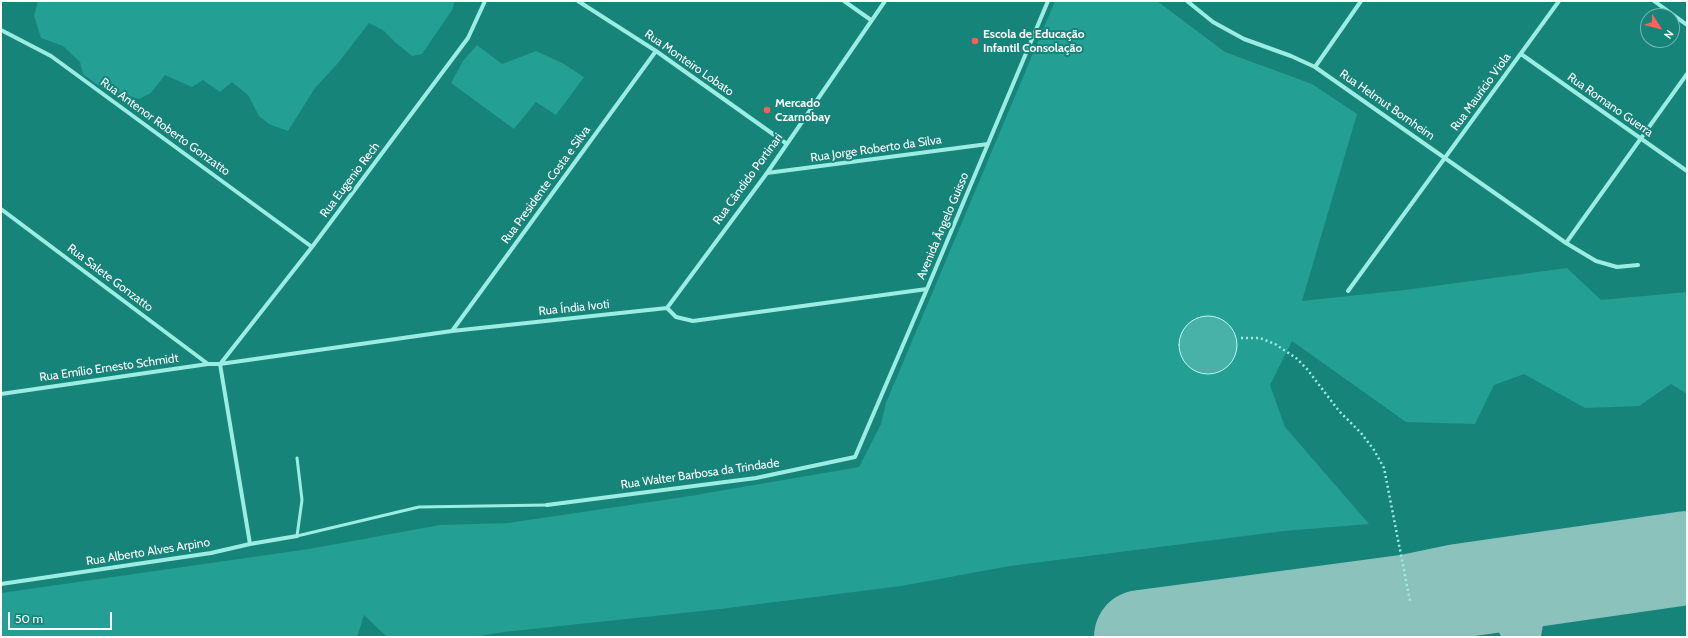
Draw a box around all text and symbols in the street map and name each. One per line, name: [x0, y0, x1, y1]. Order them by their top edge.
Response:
north arrow: [1640, 8, 1680, 48]
street label: Rua Monteiro Lobato: [642, 27, 736, 99]
place label: Escola de Educação Infantil Consolação: [983, 27, 1085, 55]
text: N: [1661, 27, 1677, 42]
marker: Escola de Educação Infantil Consolação: [970, 36, 980, 46]
street label: Rua Maurício Viola: [1448, 50, 1514, 134]
street label: Rua Helmut Bornheim: [1337, 67, 1437, 143]
street label: Rua Romano Guerra: [1564, 70, 1656, 140]
street label: Rua Antenor Roberto Gonzatto: [97, 75, 233, 179]
place label: Mercado Czarnobay: [775, 96, 830, 124]
marker: Mercado Czarnobay: [762, 105, 772, 115]
street label: Rua Presidente Costa e Silva: [498, 123, 594, 247]
street label: Rua Cândido Portinari: [710, 131, 786, 227]
street label: Rua Jorge Roberto da Silva: [809, 133, 943, 165]
street label: Rua Eugenio Rech: [317, 140, 383, 220]
street label: Avenida Ângelo Guisso: [914, 170, 972, 282]
street label: Rua Salete Gonzatto: [64, 241, 156, 315]
street label: Rua Índia Ivoti: [538, 297, 610, 319]
street label: Rua Emílio Ernesto Schmidt: [39, 351, 179, 385]
street label: Rua Walter Barbosa da Trindade: [620, 456, 780, 492]
street label: Rua Alberto Alves Arpino: [85, 535, 211, 569]
scale bar: [10, 604, 114, 630]
text: 50 m: [15, 611, 43, 626]

